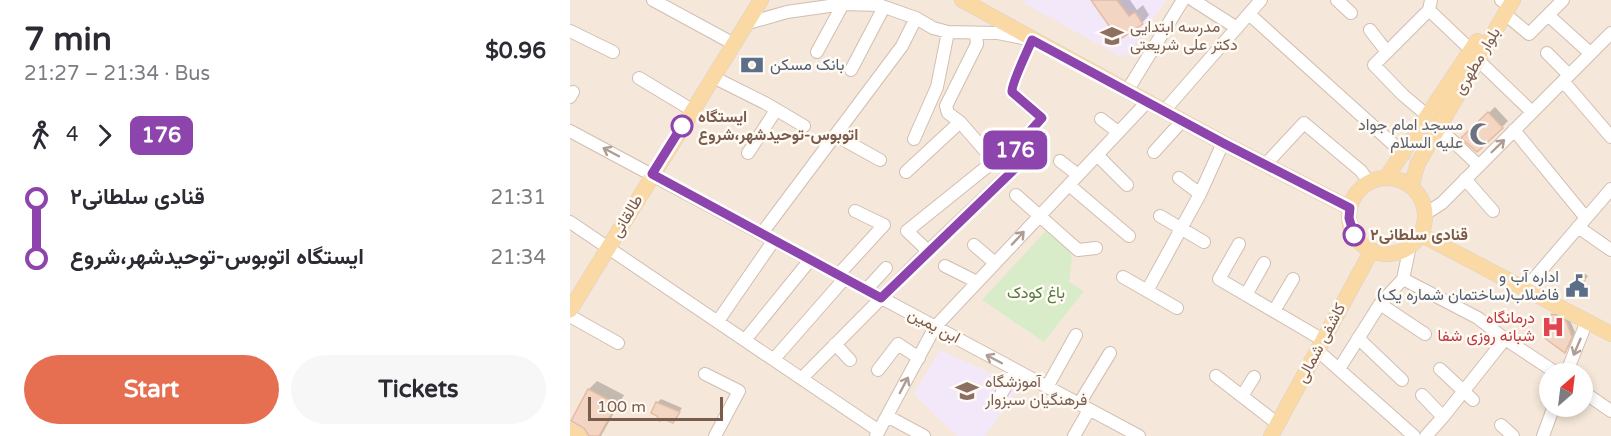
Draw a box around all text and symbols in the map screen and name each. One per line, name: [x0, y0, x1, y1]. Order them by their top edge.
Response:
place label: مدرسه ابتدایی دکتر علی شریعتی: [1130, 17, 1238, 55]
text: 7 min: [24, 20, 112, 59]
school or university icon: مدرسه ابتدایی دکتر علی شریعتی: [1099, 23, 1125, 49]
street label: بلوار مطهری: [1449, 24, 1505, 98]
text: $0.96: [485, 38, 546, 64]
bank icon: بانک مسکن: [739, 52, 765, 78]
place label: بانک مسکن: [770, 55, 844, 75]
text: 21:27 – 21:34 · Bus: [24, 62, 210, 86]
place label: ایستگاه اتوبوس-توحیدشهر،شروع: [698, 107, 858, 145]
marker: ایستگاه اتوبوس-توحیدشهر،شروع: [671, 115, 693, 137]
place label: مسجد امام جواد علیه السلام: [1358, 115, 1463, 153]
icon: walk: [24, 119, 57, 152]
icon: forward: [88, 119, 121, 152]
mosque icon: مسجد امام جواد علیه السلام: [1468, 121, 1494, 147]
text: 4: [66, 123, 79, 147]
text: 176: [142, 123, 181, 148]
line badge: 176: [980, 130, 1050, 170]
text: 176: [995, 138, 1035, 163]
one-way arrow: [1490, 139, 1505, 153]
one-way arrow: [603, 146, 621, 158]
text: قنادی سلطانی۲: [70, 184, 205, 210]
text: 21:31: [491, 186, 546, 210]
street label: طالقانی: [607, 191, 647, 241]
marker: قنادی سلطانی۲: [1343, 224, 1365, 246]
place label: قنادی سلطانی۲: [1370, 225, 1468, 245]
one-way arrow: [1011, 231, 1026, 246]
text: ایستگاه اتوبوس-توحیدشهر،شروع: [70, 244, 364, 270]
text: 21:34: [491, 246, 546, 270]
place label: اداره آب و فاضلاب(ساختمان شماره یک): [1377, 267, 1559, 305]
public building icon: اداره آب و فاضلاب(ساختمان شماره یک): [1564, 273, 1590, 299]
park label: باغ کودک: [1007, 283, 1065, 304]
street label: کاشفی شمالی: [1292, 300, 1350, 386]
street label: ابن یمین: [904, 304, 964, 348]
place label: درمانگاه شبانه روزی شفا: [1438, 308, 1535, 346]
hospital icon: درمانگاه شبانه روزی شفا: [1540, 314, 1566, 340]
one-way arrow: [1571, 338, 1582, 356]
one-way arrow: [986, 353, 1004, 364]
button: Start: [24, 355, 279, 424]
button: Tickets: [291, 355, 546, 424]
north arrow: [1539, 363, 1593, 417]
map controls: [1539, 363, 1593, 417]
place label: آموزشگاه فرهنگیان سبزوار: [984, 372, 1087, 410]
one-way arrow: [899, 376, 910, 394]
school or university icon: آموزشگاه فرهنگیان سبزوار: [954, 378, 980, 404]
scale bar: [588, 394, 723, 422]
text: 100 m: [597, 397, 646, 417]

